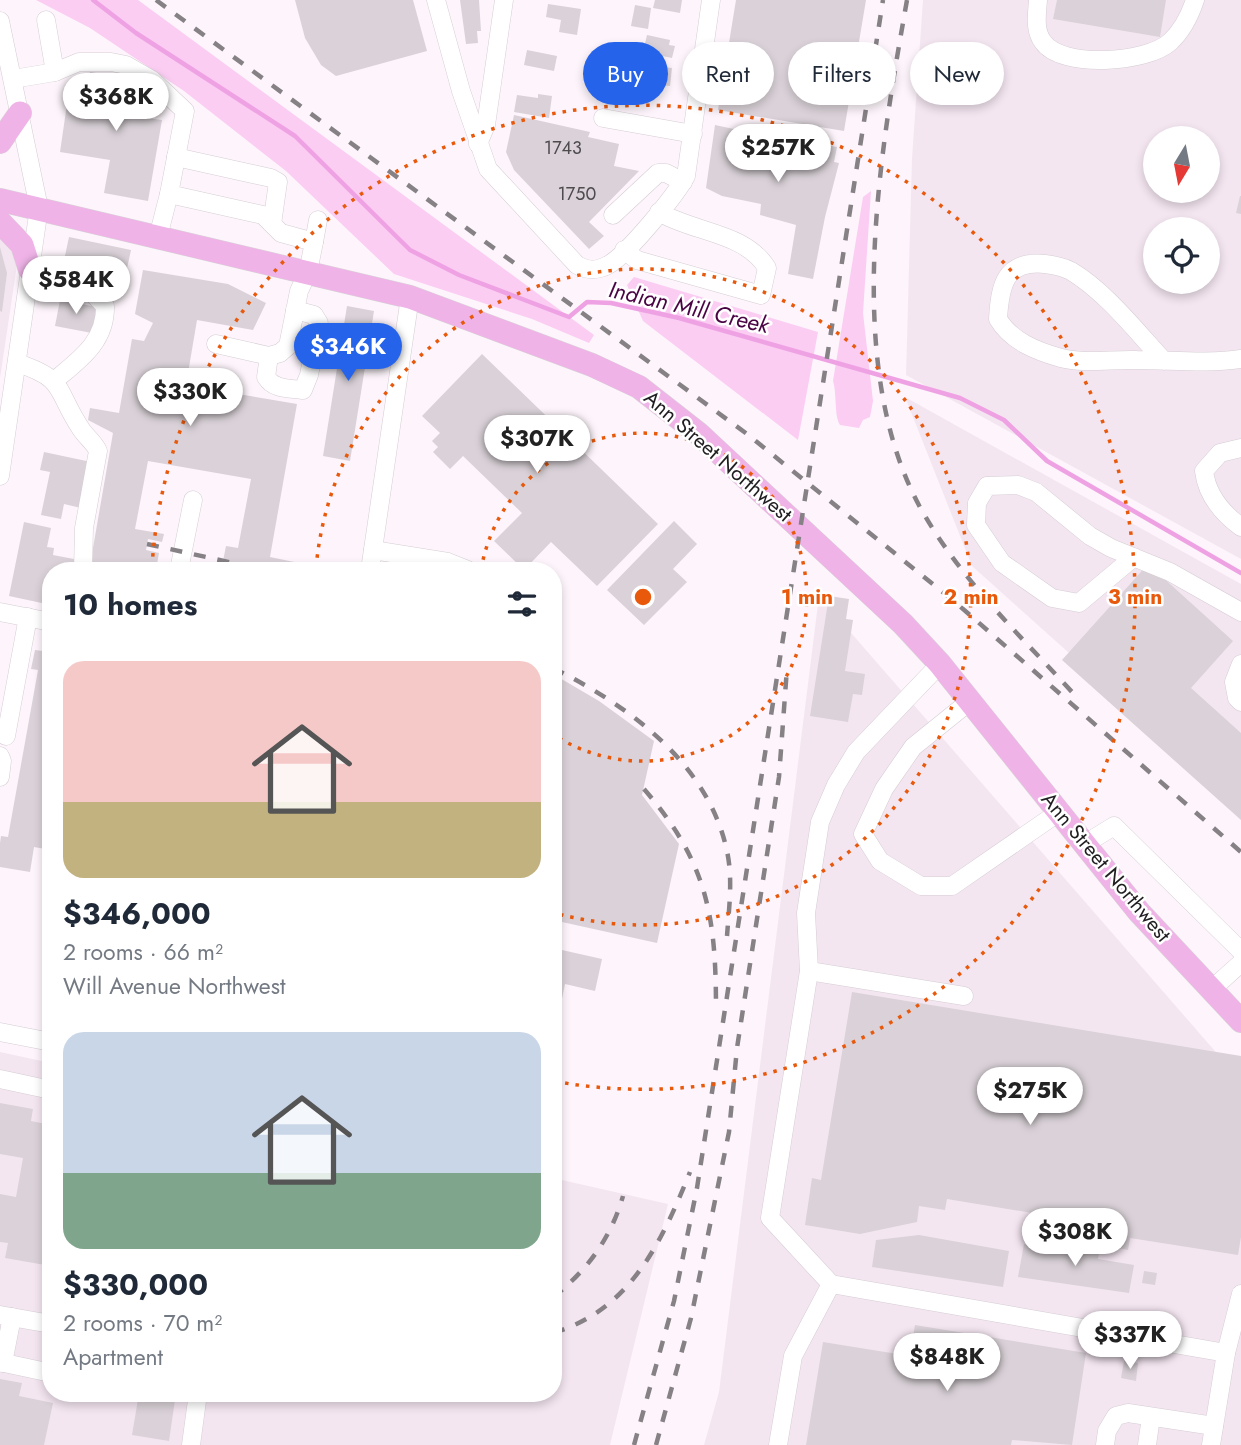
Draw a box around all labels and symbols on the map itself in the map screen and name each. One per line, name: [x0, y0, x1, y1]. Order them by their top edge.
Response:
pin: $368K: [67, 74, 165, 133]
pin: $257K: [729, 124, 827, 184]
north arrow: [1143, 126, 1220, 203]
house number: 1743: [544, 135, 582, 161]
house number: 1750: [558, 181, 596, 207]
pin: $584K: [27, 256, 125, 316]
water label: Indian Mill Creek: [606, 272, 774, 342]
pin: $346K: [299, 324, 397, 383]
pin: $330K: [141, 368, 239, 428]
street label: Ann Street Northwest: [637, 383, 799, 529]
pin: $307K: [488, 416, 586, 475]
text: 1 min: [781, 582, 833, 612]
text: 2 min: [943, 582, 999, 612]
text: 3 min: [1108, 582, 1162, 612]
centre of rings: [631, 585, 655, 609]
street label: Ann Street Northwest: [1034, 785, 1178, 949]
pin: $275K: [981, 1068, 1079, 1127]
pin: $308K: [1026, 1208, 1124, 1268]
pin: $337K: [1081, 1312, 1179, 1371]
pin: $848K: [898, 1334, 996, 1393]

